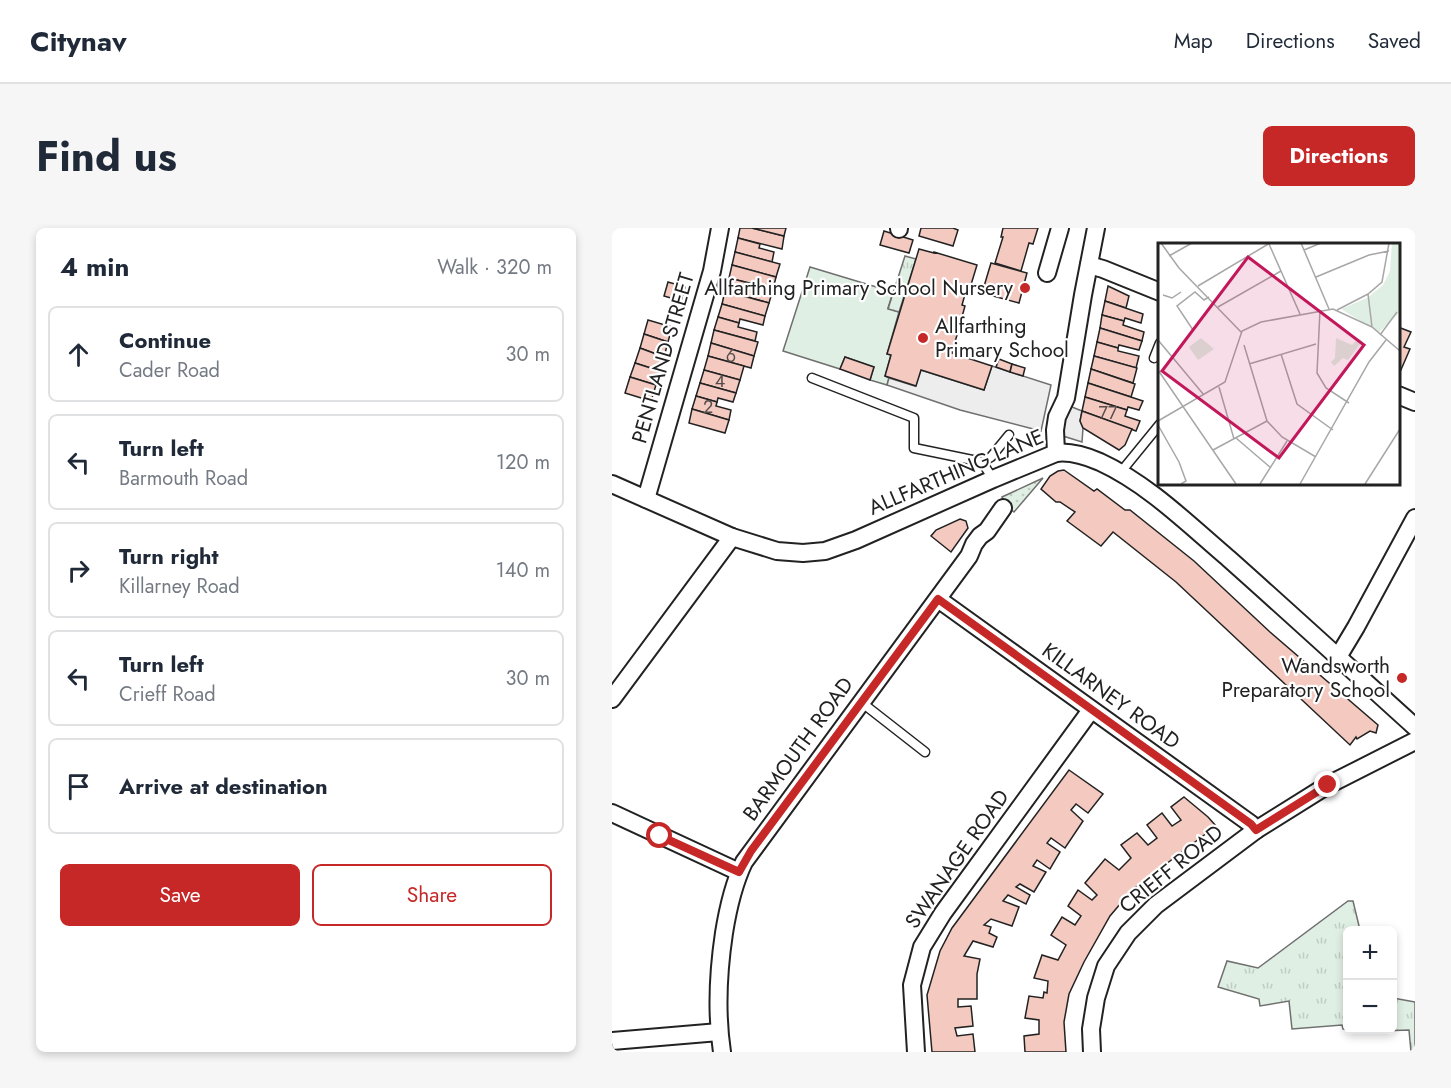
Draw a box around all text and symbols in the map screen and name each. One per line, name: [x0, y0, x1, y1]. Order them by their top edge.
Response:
text: Citynav: [30, 21, 127, 62]
text: Map: [1174, 26, 1213, 56]
text: Directions: [1246, 26, 1335, 56]
text: Saved: [1368, 26, 1421, 56]
text: Find us: [36, 126, 177, 187]
button: Directions: [1263, 126, 1415, 186]
inset map: [1158, 243, 1400, 484]
text: 4 min: [60, 248, 129, 286]
text: Walk · 320 m: [437, 253, 552, 282]
street label: PENTLAND STREET: [624, 269, 702, 447]
place label: Allfarthing Primary School Nursery: [704, 273, 1014, 303]
marker: Allfarthing Primary School Nursery: [1018, 281, 1032, 295]
place label: Allfarthing Primary School: [935, 311, 1069, 365]
text: Continue: [119, 324, 211, 356]
marker: Allfarthing Primary School: [916, 331, 930, 345]
icon: ahead: [62, 338, 95, 371]
text: 30 m: [505, 340, 550, 369]
house number: 6: [726, 343, 736, 369]
text: Cader Road: [119, 356, 220, 385]
house number: 4: [715, 368, 725, 394]
house number: 2: [703, 394, 713, 420]
house number: 77: [1099, 400, 1118, 426]
street label: ALLFARTHING LANE: [864, 421, 1048, 523]
text: Turn left: [119, 432, 204, 464]
icon: left: [62, 446, 95, 479]
text: 120 m: [496, 448, 550, 477]
text: Barmouth Road: [119, 464, 248, 493]
text: Turn right: [119, 540, 219, 572]
icon: right: [62, 554, 95, 587]
text: 140 m: [496, 556, 550, 585]
text: Killarney Road: [119, 572, 240, 601]
street label: KILLARNEY ROAD: [1036, 636, 1186, 756]
text: Turn left: [119, 648, 204, 680]
place label: Wandsworth Preparatory School: [1222, 651, 1390, 705]
icon: left: [62, 662, 95, 695]
text: 30 m: [505, 664, 550, 693]
street label: BARMOUTH ROAD: [736, 671, 860, 827]
marker: Wandsworth Preparatory School: [1395, 671, 1409, 685]
text: Crieff Road: [119, 680, 216, 709]
icon: arrive: [62, 770, 95, 803]
text: Arrive at destination: [119, 770, 328, 802]
route end: [1314, 771, 1340, 797]
street label: SWANAGE ROAD: [898, 783, 1016, 935]
street label: CRIEFF ROAD: [1113, 818, 1229, 920]
route start: [646, 822, 672, 848]
button: Save: [60, 864, 300, 926]
button: Share: [312, 864, 552, 926]
map controls: [1343, 926, 1397, 1034]
button: +: [1343, 926, 1397, 980]
button: −: [1343, 980, 1397, 1034]

